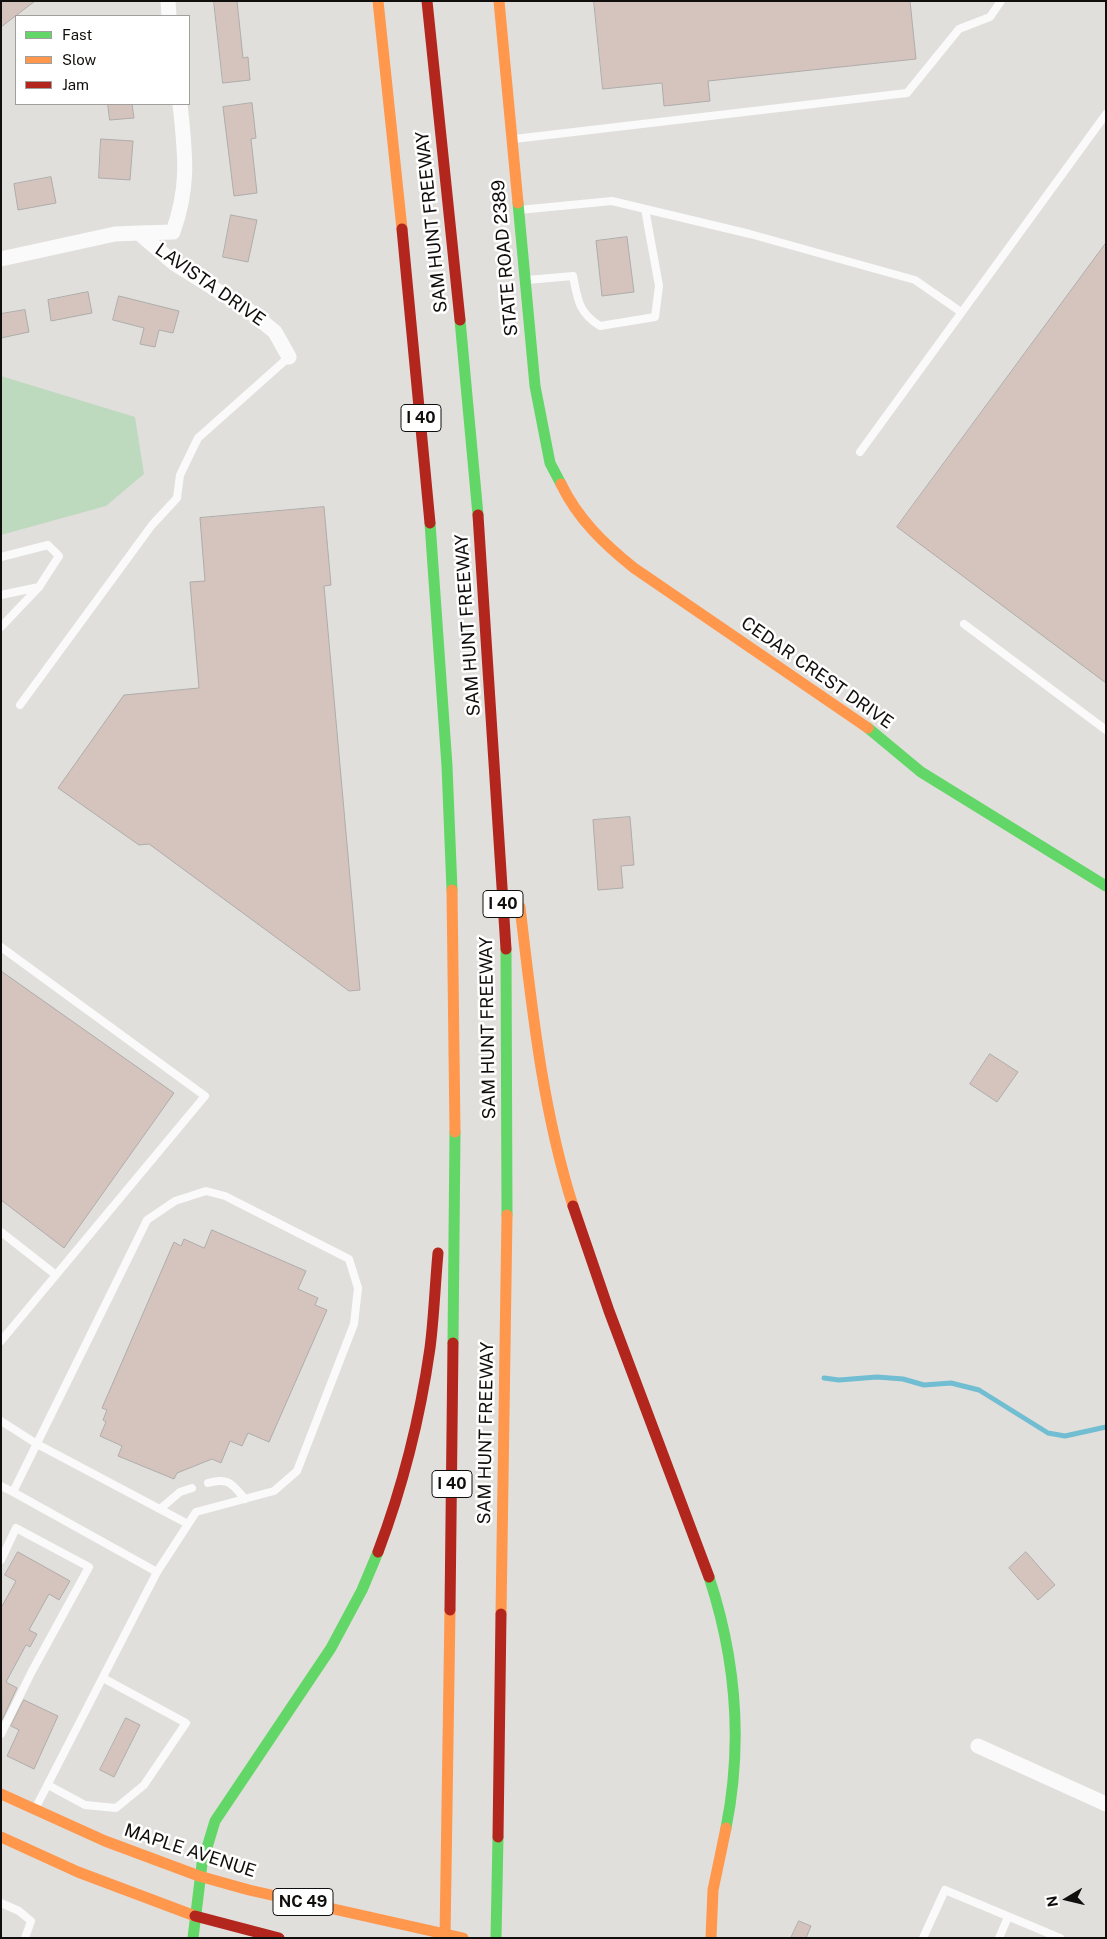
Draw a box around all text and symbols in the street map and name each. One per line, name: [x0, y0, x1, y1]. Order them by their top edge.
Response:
legend: [15, 15, 190, 105]
text: Fast: [62, 26, 92, 43]
text: Slow: [62, 51, 96, 68]
text: Jam: [62, 76, 89, 93]
street label: SAM HUNT FREEWAY: [412, 130, 452, 314]
street label: STATE ROAD 2389: [487, 179, 523, 337]
street label: LAVISTA DRIVE: [151, 239, 269, 331]
road number: I 40: [401, 404, 441, 432]
street label: SAM HUNT FREEWAY: [451, 533, 485, 717]
street label: CEDAR CREST DRIVE: [737, 612, 897, 734]
road number: I 40: [483, 891, 523, 918]
street label: SAM HUNT FREEWAY: [476, 937, 500, 1119]
street label: SAM HUNT FREEWAY: [474, 1342, 498, 1524]
road number: I 40: [432, 1470, 472, 1498]
street label: MAPLE AVENUE: [121, 1819, 259, 1883]
north arrow: [1042, 1874, 1092, 1924]
road number: NC 49: [273, 1888, 333, 1915]
text: N: [1043, 1895, 1061, 1908]

